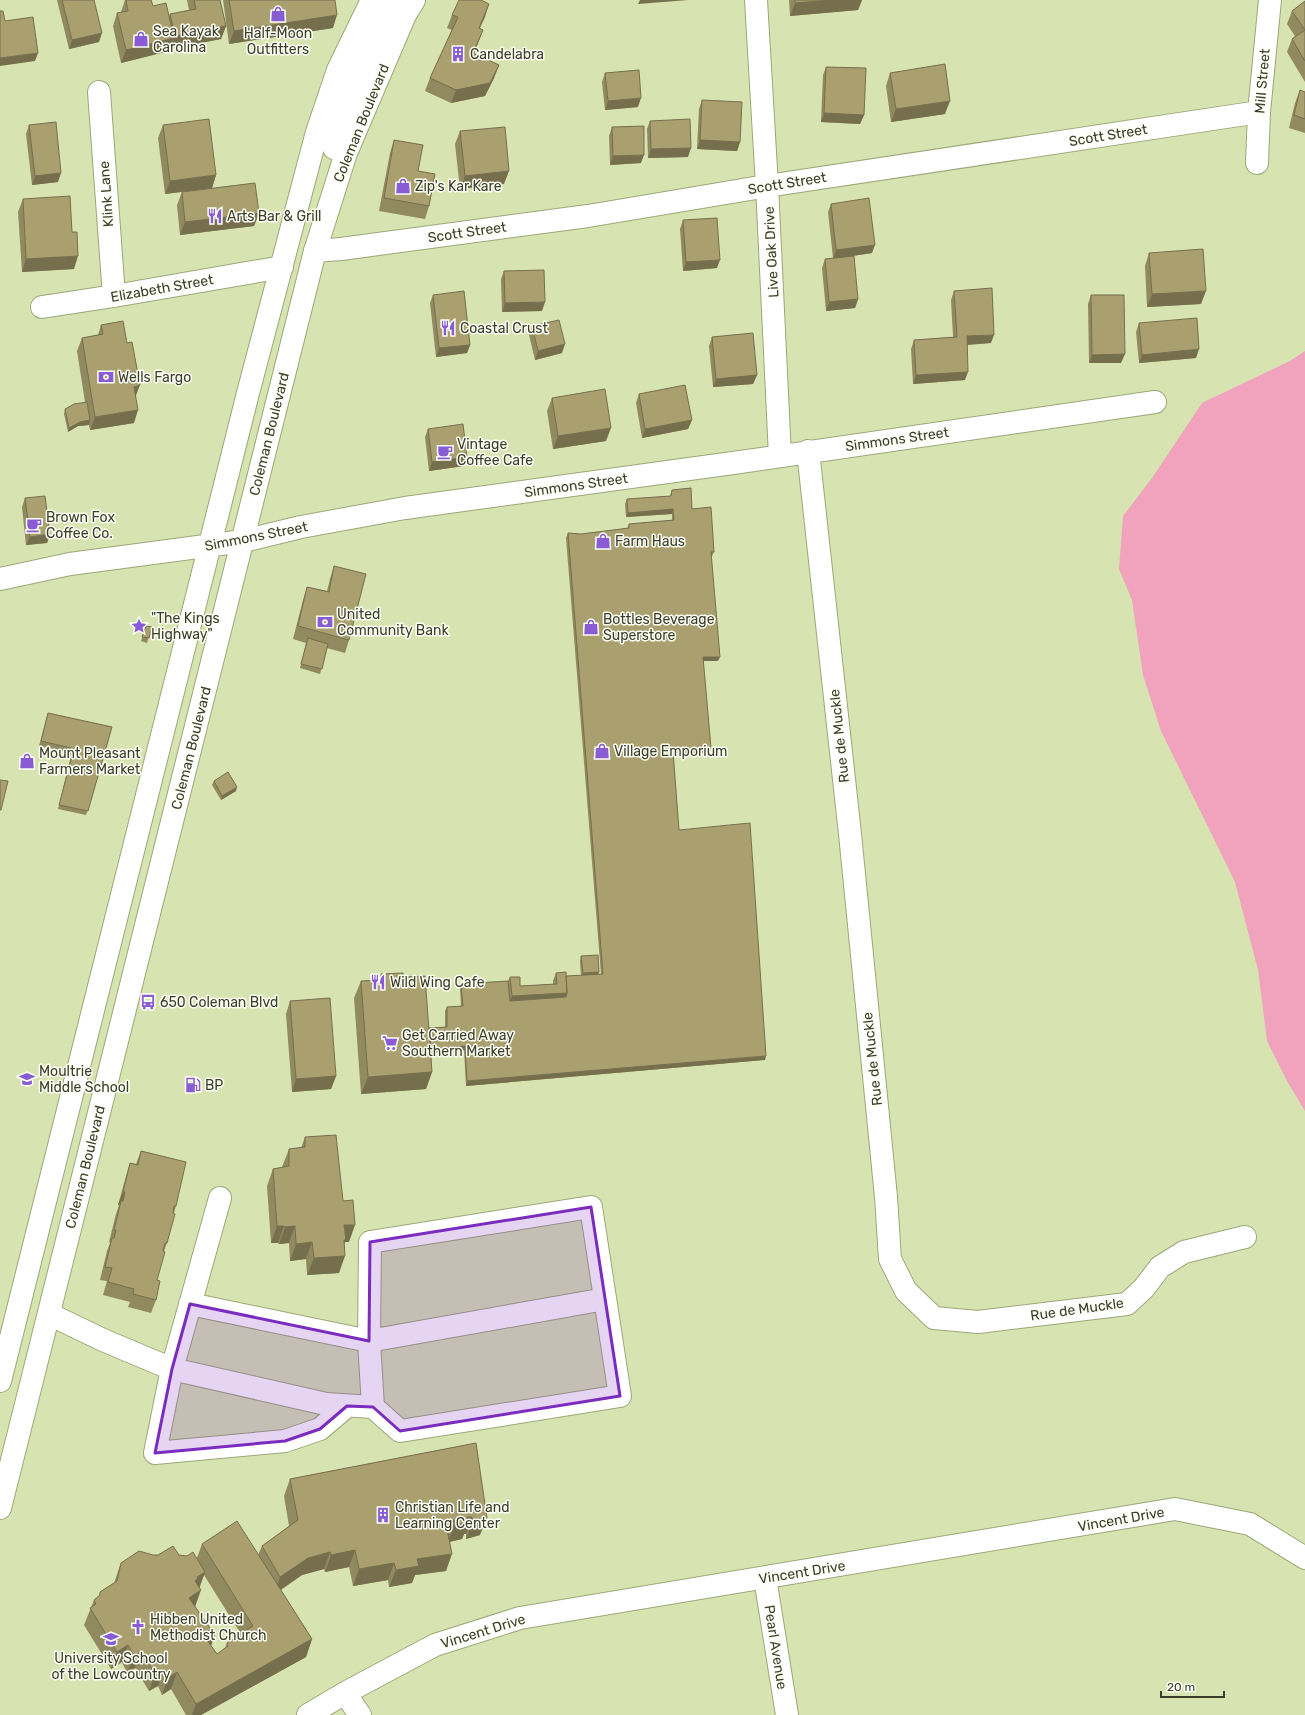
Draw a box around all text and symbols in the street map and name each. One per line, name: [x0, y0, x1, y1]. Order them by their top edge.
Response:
shop icon: Half-Moon Outfitters: [269, 5, 287, 23]
place label: Sea Kayak Carolina: [153, 23, 220, 56]
place label: Half-Moon Outfitters: [244, 25, 312, 58]
shop icon: Sea Kayak Carolina: [132, 30, 150, 48]
building icon: Candelabra: [449, 45, 467, 63]
place label: Candelabra: [470, 46, 544, 63]
street label: Mill Street: [1251, 47, 1274, 114]
street label: Coleman Boulevard: [330, 61, 393, 185]
street label: Scott Street: [1068, 121, 1149, 150]
street label: Klink Lane: [96, 160, 117, 228]
street label: Scott Street: [747, 169, 828, 198]
shop icon: Zip's Kar Kare: [394, 177, 412, 195]
place label: Zip's Kar Kare: [415, 178, 502, 195]
street label: Live Oak Drive: [761, 206, 782, 298]
restaurant icon: Arts Bar & Grill: [206, 207, 224, 225]
place label: Arts Bar & Grill: [227, 208, 321, 225]
street label: Scott Street: [427, 218, 508, 246]
street label: Elizabeth Street: [109, 271, 215, 306]
restaurant icon: Coastal Crust: [439, 319, 457, 337]
place label: Coastal Crust: [460, 320, 548, 337]
bank icon: Wells Fargo: [97, 368, 115, 386]
place label: Wells Fargo: [118, 369, 191, 386]
street label: Coleman Boulevard: [246, 371, 293, 497]
street label: Simmons Street: [844, 424, 951, 455]
place label: Vintage Coffee Cafe: [457, 436, 533, 469]
cafe icon: Vintage Coffee Cafe: [436, 443, 454, 461]
street label: Simmons Street: [523, 470, 630, 501]
place label: Brown Fox Coffee Co.: [46, 509, 115, 542]
cafe icon: Brown Fox Coffee Co.: [25, 516, 43, 534]
street label: Simmons Street: [203, 518, 310, 555]
shop icon: Farm Haus: [594, 532, 612, 550]
place label: Farm Haus: [615, 533, 685, 550]
place label: United Community Bank: [337, 606, 449, 639]
place label: "The Kings Highway": [151, 610, 220, 643]
place label: Bottles Beverage Superstore: [603, 611, 715, 644]
bank icon: United Community Bank: [316, 613, 334, 631]
place icon: "The Kings Highway": [130, 617, 148, 635]
shop icon: Bottles Beverage Superstore: [582, 618, 600, 636]
street label: Coleman Boulevard: [168, 685, 215, 811]
street label: Rue de Muckle: [826, 688, 853, 784]
shop icon: Village Emporium: [593, 742, 611, 760]
place label: Village Emporium: [614, 743, 728, 760]
place label: Mount Pleasant Farmers Market: [39, 745, 141, 778]
shop icon: Mount Pleasant Farmers Market: [18, 752, 36, 770]
restaurant icon: Wild Wing Cafe: [369, 973, 387, 991]
place label: Wild Wing Cafe: [390, 974, 485, 991]
bus stop icon: 650 Coleman Blvd: [139, 993, 157, 1011]
place label: 650 Coleman Blvd: [160, 994, 278, 1011]
street label: Rue de Muckle: [859, 1011, 886, 1107]
place label: Get Carried Away Southern Market: [402, 1027, 514, 1060]
supermarket icon: Get Carried Away Southern Market: [381, 1034, 399, 1052]
place label: Moultrie Middle School: [39, 1063, 129, 1096]
school or university icon: Moultrie Middle School: [18, 1070, 36, 1088]
fuel station icon: BP: [184, 1076, 202, 1094]
place label: BP: [205, 1077, 223, 1094]
street label: Coleman Boulevard: [62, 1104, 109, 1230]
street label: Rue de Muckle: [1029, 1295, 1125, 1324]
place label: Christian Life and Learning Center: [395, 1499, 510, 1532]
street label: Vincent Drive: [1077, 1503, 1166, 1535]
building icon: Christian Life and Learning Center: [374, 1506, 392, 1524]
street label: Vincent Drive: [758, 1557, 847, 1588]
street label: Pearl Avenue: [760, 1604, 791, 1691]
place label: Hibben United Methodist Church: [150, 1611, 266, 1644]
street label: Vincent Drive: [439, 1611, 528, 1652]
church icon: Hibben United Methodist Church: [129, 1618, 147, 1636]
school or university icon: University School of the Lowcountry: [102, 1630, 120, 1648]
place label: University School of the Lowcountry: [51, 1650, 171, 1683]
scale bar: [1161, 1673, 1224, 1699]
text: 20 m: [1167, 1680, 1195, 1694]

